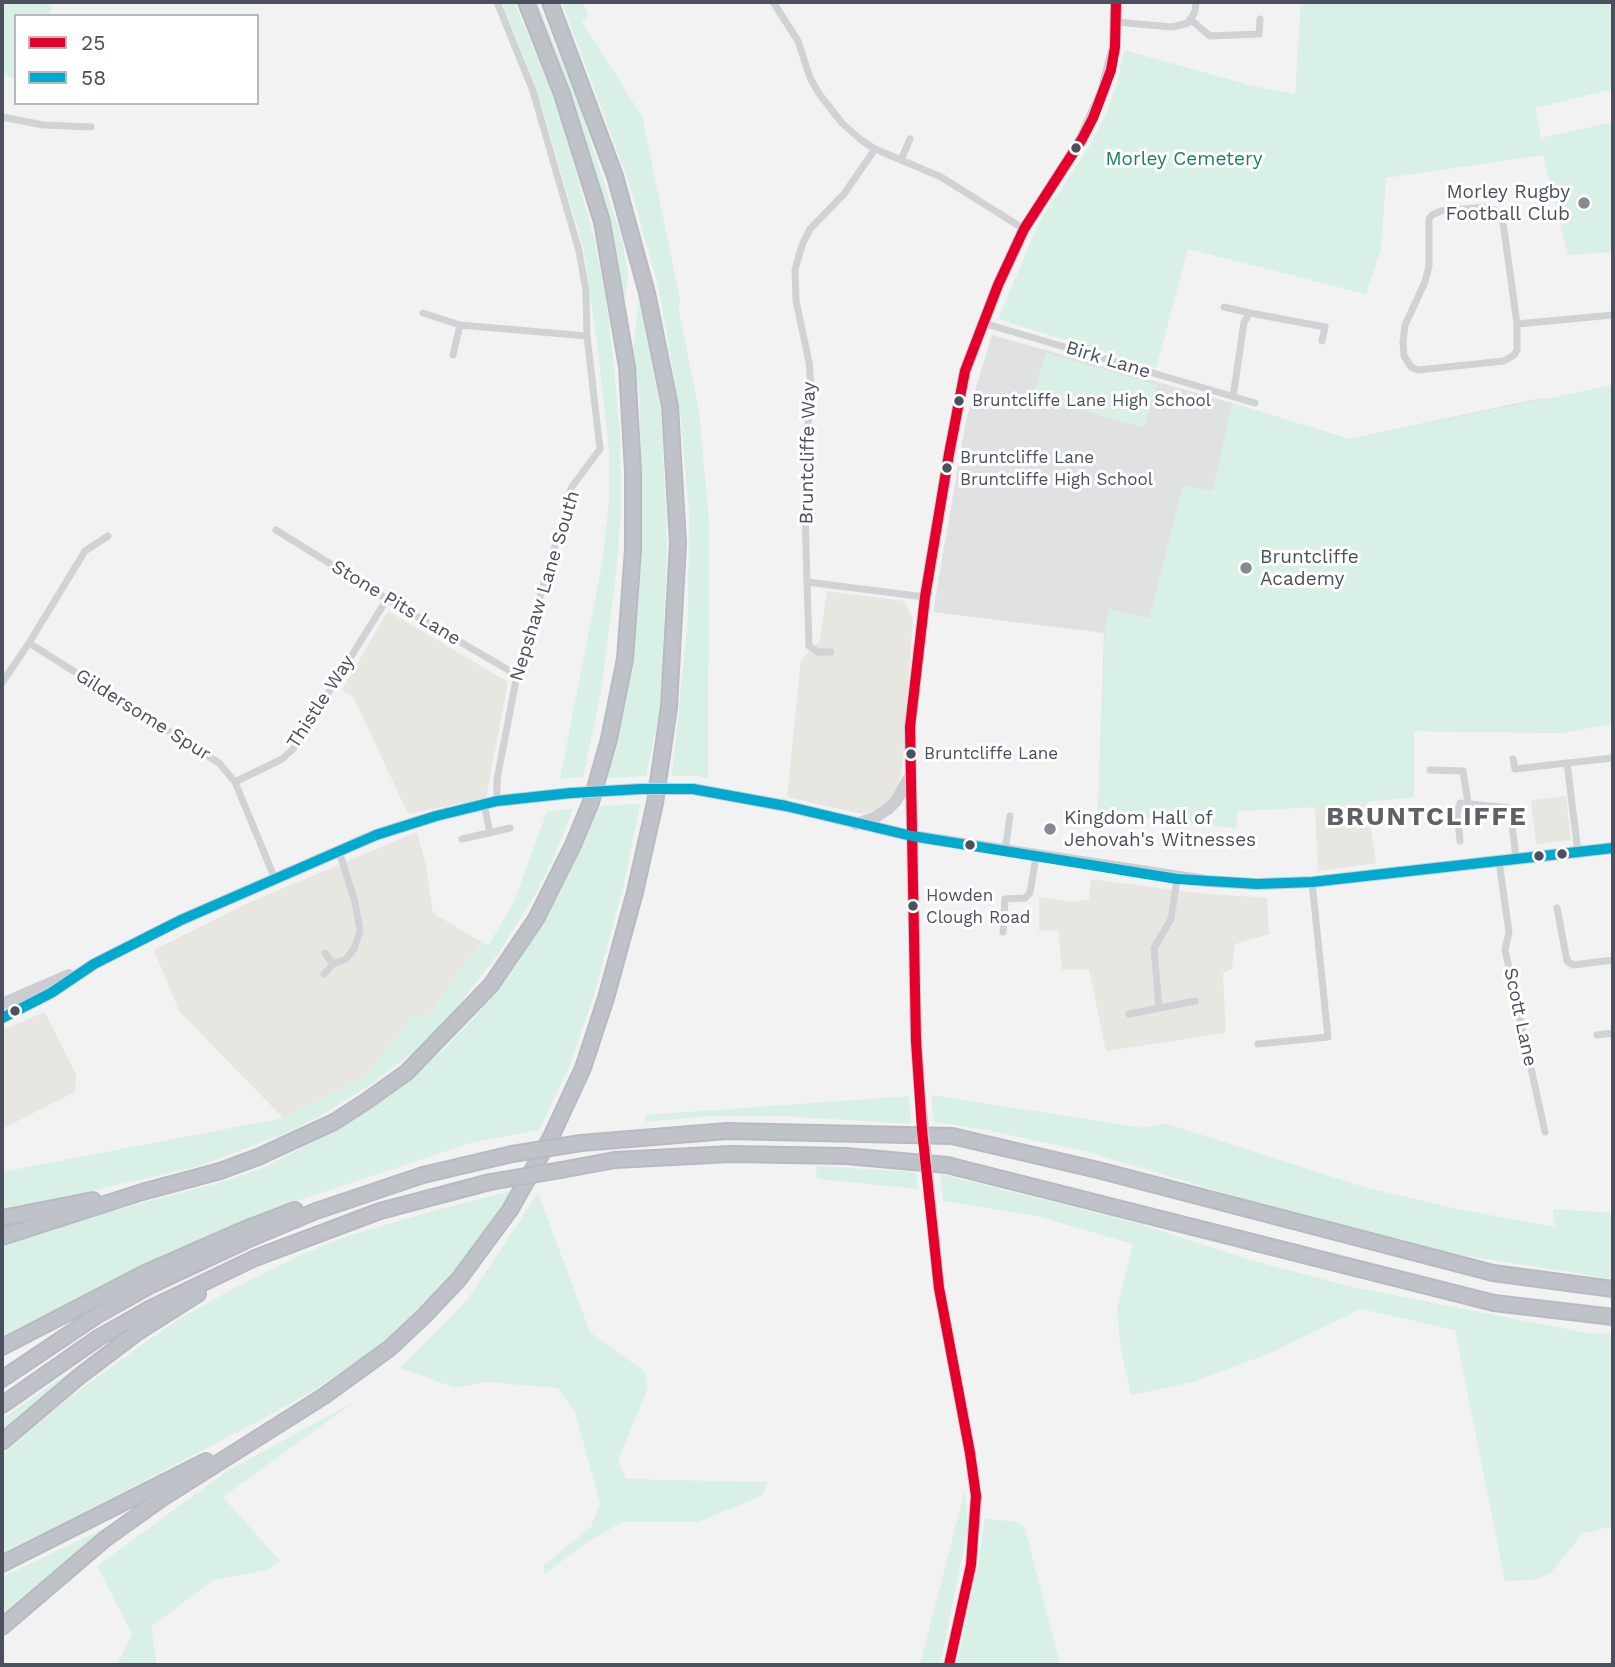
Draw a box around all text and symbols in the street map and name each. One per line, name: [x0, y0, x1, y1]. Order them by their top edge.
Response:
legend: [14, 14, 259, 105]
text: 25: [81, 30, 105, 55]
text: 58: [81, 65, 106, 90]
unlabelled marker: [1069, 141, 1083, 155]
park label: Morley Cemetery: [1105, 148, 1263, 170]
place label: Morley Rugby Football Club: [1446, 181, 1570, 225]
marker: Morley Rugby Football Club: [1576, 195, 1592, 211]
street label: Birk Lane: [1063, 336, 1153, 384]
street label: Bruntcliffe Way: [795, 382, 821, 524]
place label: Bruntcliffe Lane High School: [972, 391, 1211, 411]
marker: Bruntcliffe Lane High School: [952, 394, 966, 408]
place label: Bruntcliffe Lane Bruntcliffe High School: [960, 448, 1153, 488]
marker: Bruntcliffe Lane Bruntcliffe High School: [940, 461, 954, 475]
street label: Nepshaw Lane South: [505, 488, 585, 684]
place label: Bruntcliffe Academy: [1260, 546, 1359, 590]
street label: Stone Pits Lane: [327, 555, 465, 651]
marker: Bruntcliffe Academy: [1238, 560, 1254, 576]
street label: Thistle Way: [282, 651, 360, 753]
street label: Gildersome Spur: [71, 664, 215, 766]
place label: Bruntcliffe Lane: [924, 744, 1058, 764]
marker: Bruntcliffe Lane: [904, 747, 918, 761]
district label: BRUNTCLIFFE: [1328, 801, 1526, 833]
place label: Kingdom Hall of Jehovah's Witnesses: [1064, 807, 1256, 851]
marker: Kingdom Hall of Jehovah's Witnesses: [1042, 821, 1058, 837]
unlabelled marker: [963, 838, 977, 852]
unlabelled marker: [1555, 847, 1569, 861]
unlabelled marker: [1532, 849, 1546, 863]
place label: Howden Clough Road: [926, 886, 1030, 926]
marker: Howden Clough Road: [906, 899, 920, 913]
street label: Scott Lane: [1498, 966, 1542, 1068]
unlabelled marker: [8, 1004, 22, 1018]

